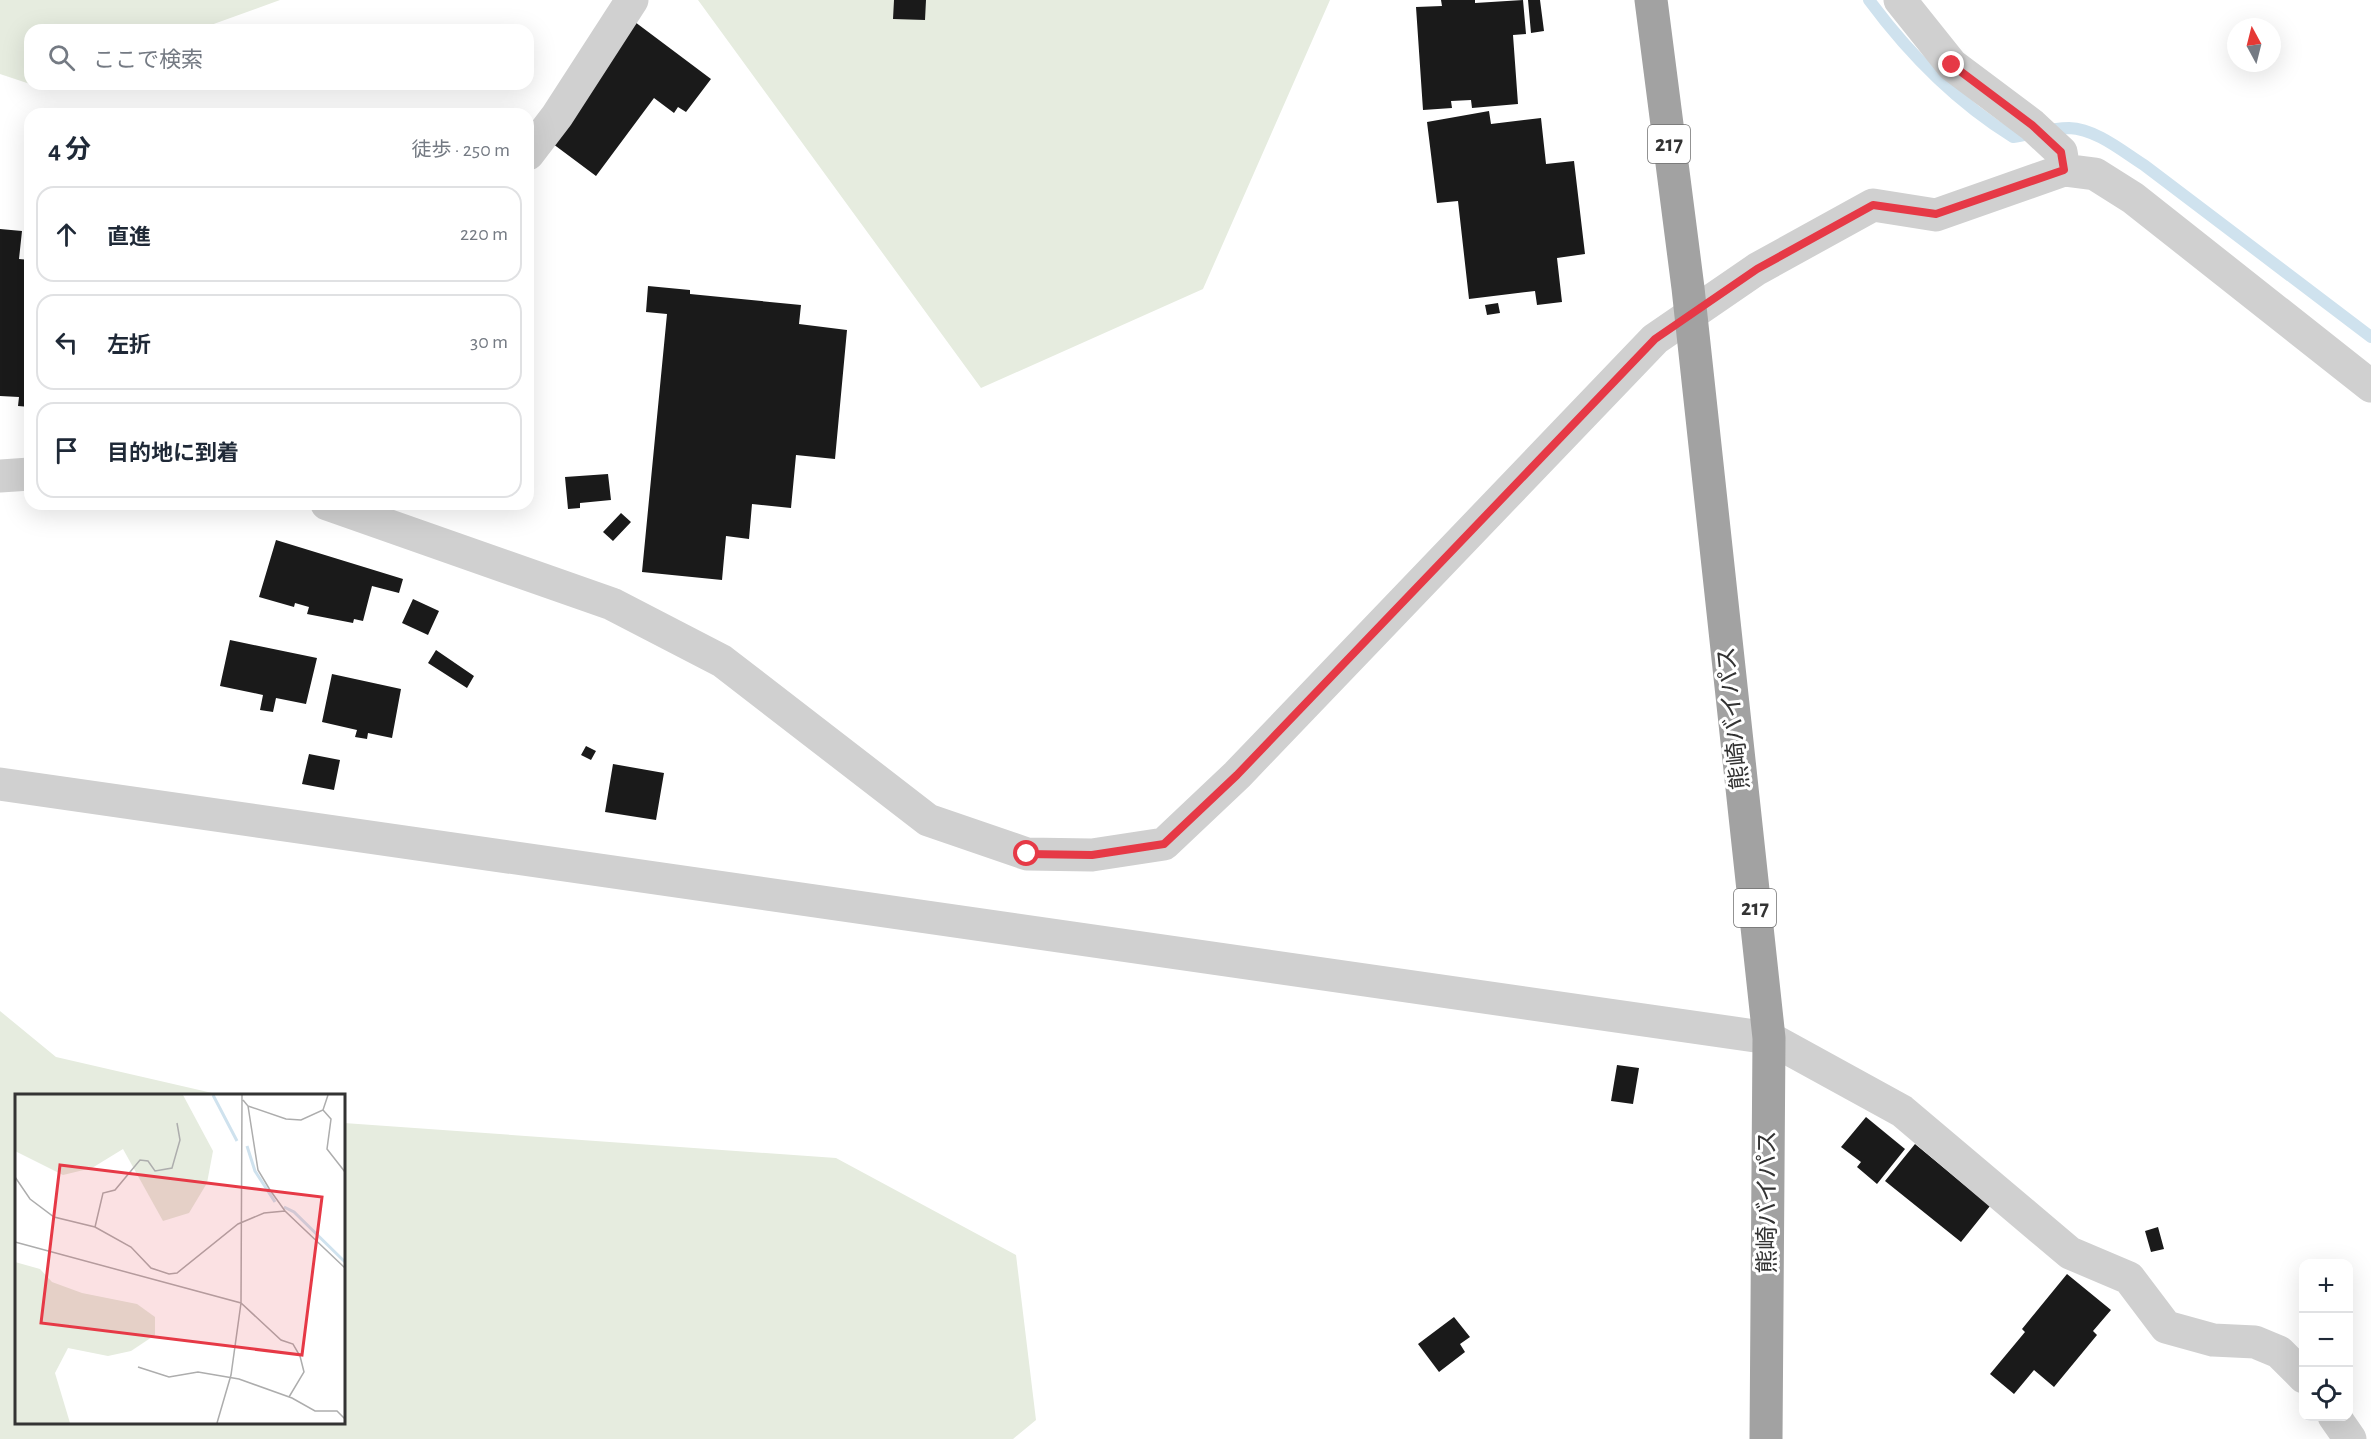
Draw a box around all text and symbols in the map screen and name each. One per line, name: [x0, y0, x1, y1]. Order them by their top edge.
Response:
north arrow: [2227, 18, 2281, 72]
search box: [24, 24, 534, 90]
icon: search: [45, 41, 78, 74]
text: ここで検索: [93, 49, 203, 71]
route end: [1938, 51, 1964, 77]
road number: 217: [1648, 125, 1690, 163]
text: 4 分: [48, 137, 91, 163]
text: 徒歩 · 250 m: [412, 140, 510, 160]
icon: ahead: [50, 218, 83, 251]
text: 220 m: [460, 224, 508, 244]
text: 直進: [107, 226, 151, 248]
icon: left: [50, 326, 83, 359]
text: 30 m: [470, 332, 508, 352]
text: 左折: [107, 334, 151, 356]
icon: arrive: [50, 434, 83, 467]
text: 目的地に到着: [107, 442, 239, 464]
street label: 熊崎バイパス: [1713, 645, 1753, 791]
route start: [1013, 840, 1039, 866]
road number: 217: [1734, 889, 1776, 927]
inset map: [15, 1094, 345, 1424]
street label: 熊崎バイパス: [1754, 1130, 1780, 1274]
map controls: [2299, 1259, 2353, 1421]
button: +: [2299, 1259, 2353, 1313]
button: −: [2299, 1313, 2353, 1367]
button: locate: [2299, 1367, 2353, 1421]

